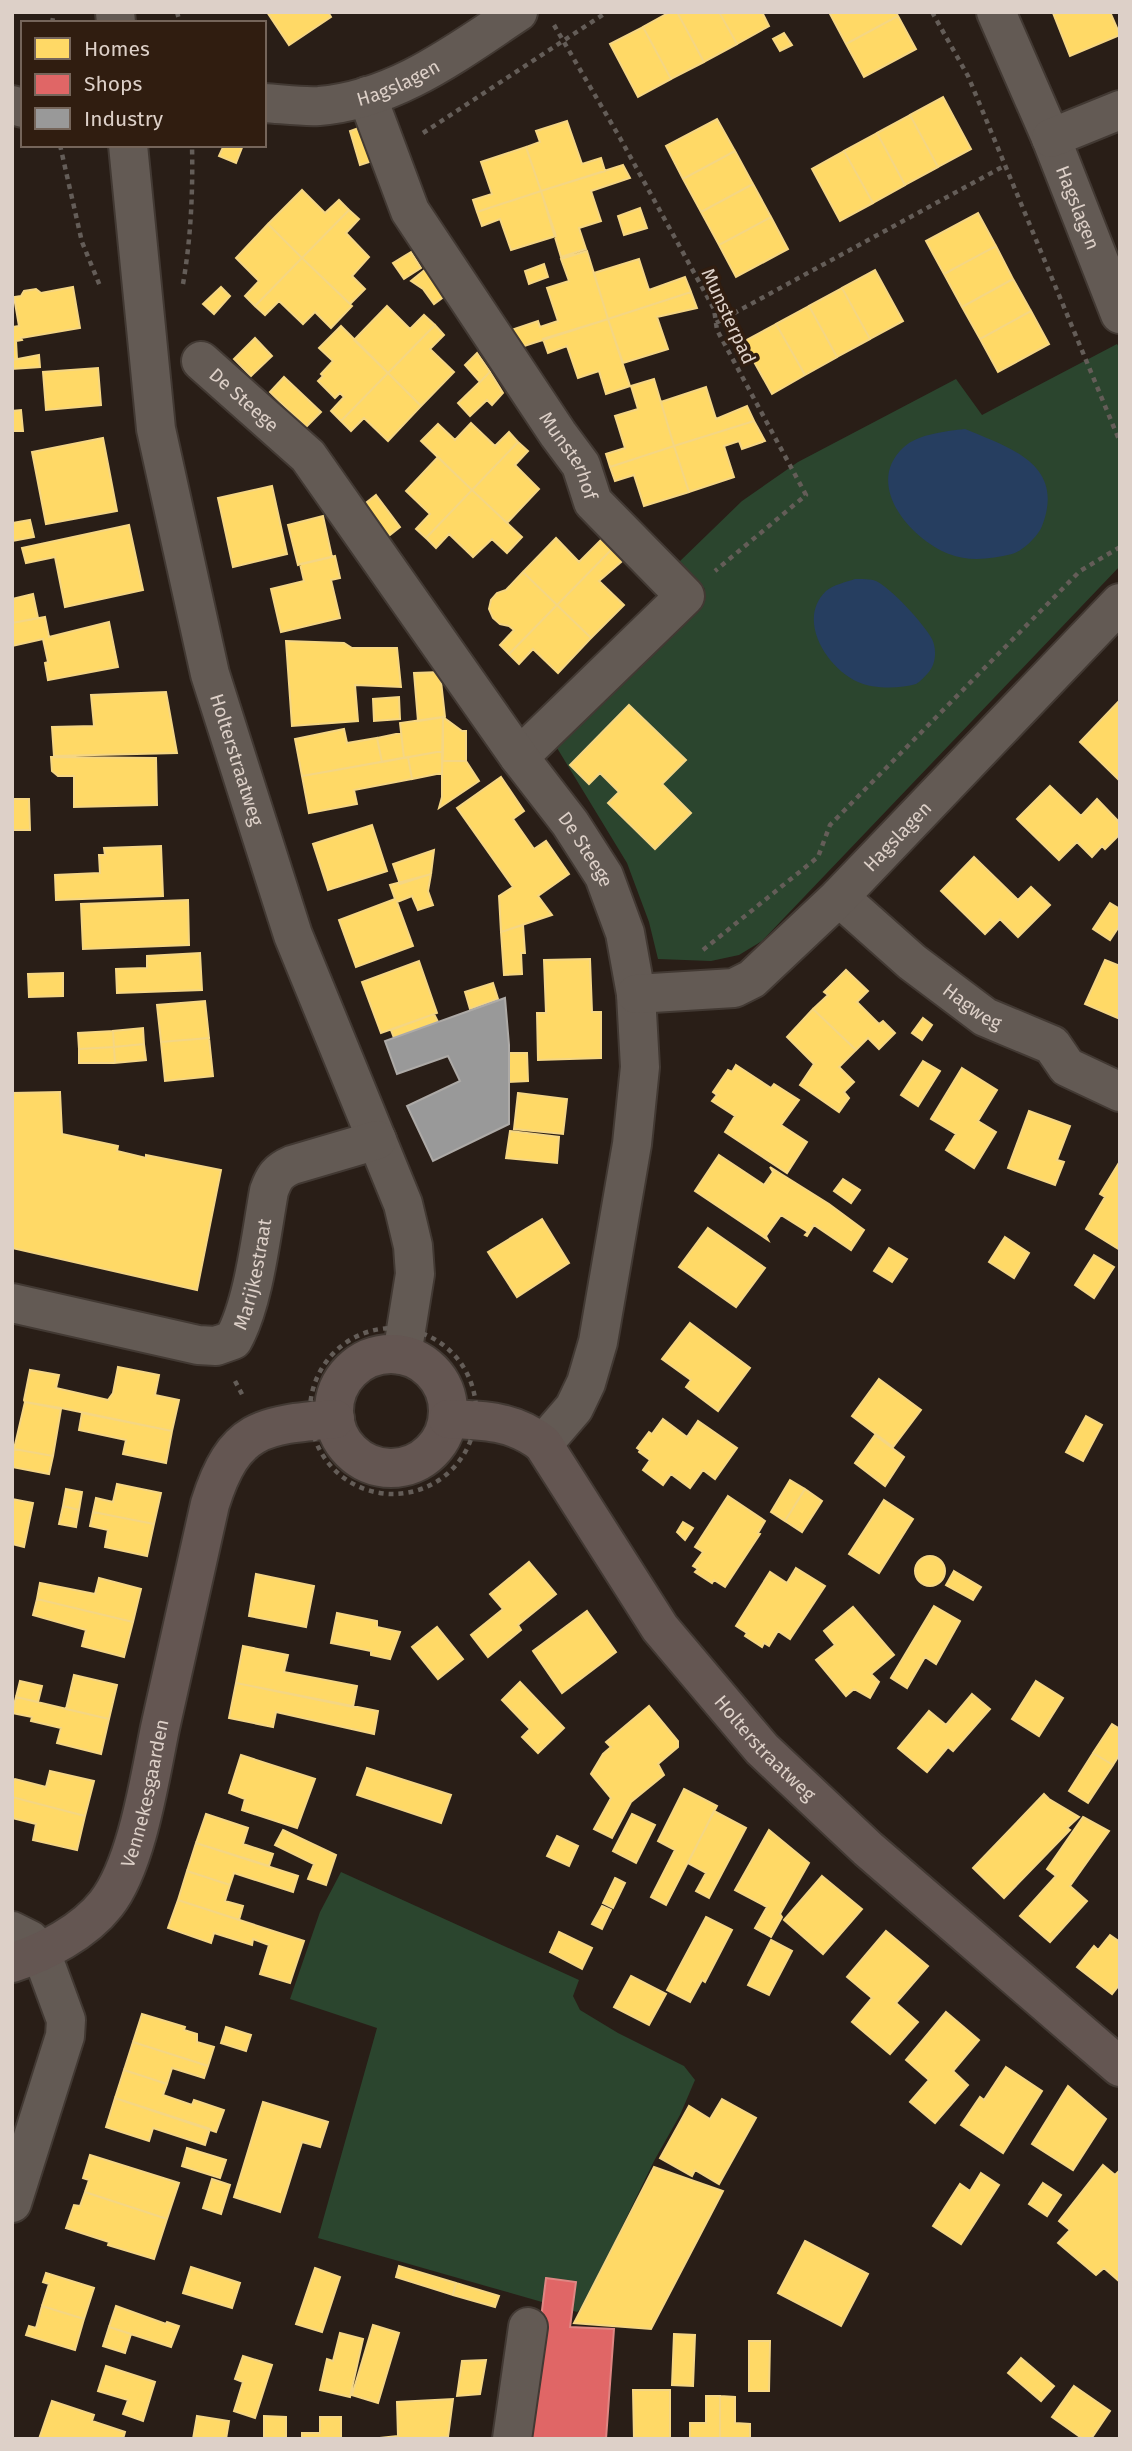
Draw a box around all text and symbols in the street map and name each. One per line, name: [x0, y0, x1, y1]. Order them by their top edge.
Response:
legend: [21, 21, 266, 147]
text: Homes: [84, 36, 150, 62]
street label: Hagslagen: [354, 55, 444, 111]
text: Shops: [84, 71, 142, 97]
text: Industry: [84, 106, 164, 132]
street label: Hagslagen: [1051, 162, 1105, 253]
street label: Munsterpad: [696, 265, 761, 368]
street label: De Steege: [205, 363, 284, 437]
street label: Munsterhof: [534, 407, 603, 504]
street label: Holterstraatweg: [205, 691, 269, 829]
street label: Hagslagen: [859, 797, 936, 876]
street label: De Steege: [553, 807, 618, 890]
street label: Hagweg: [938, 978, 1005, 1035]
street label: Marijkestraat: [229, 1217, 276, 1333]
street label: Holterstraatweg: [709, 1690, 821, 1806]
street label: Vennekesgaarden: [116, 1717, 174, 1871]

